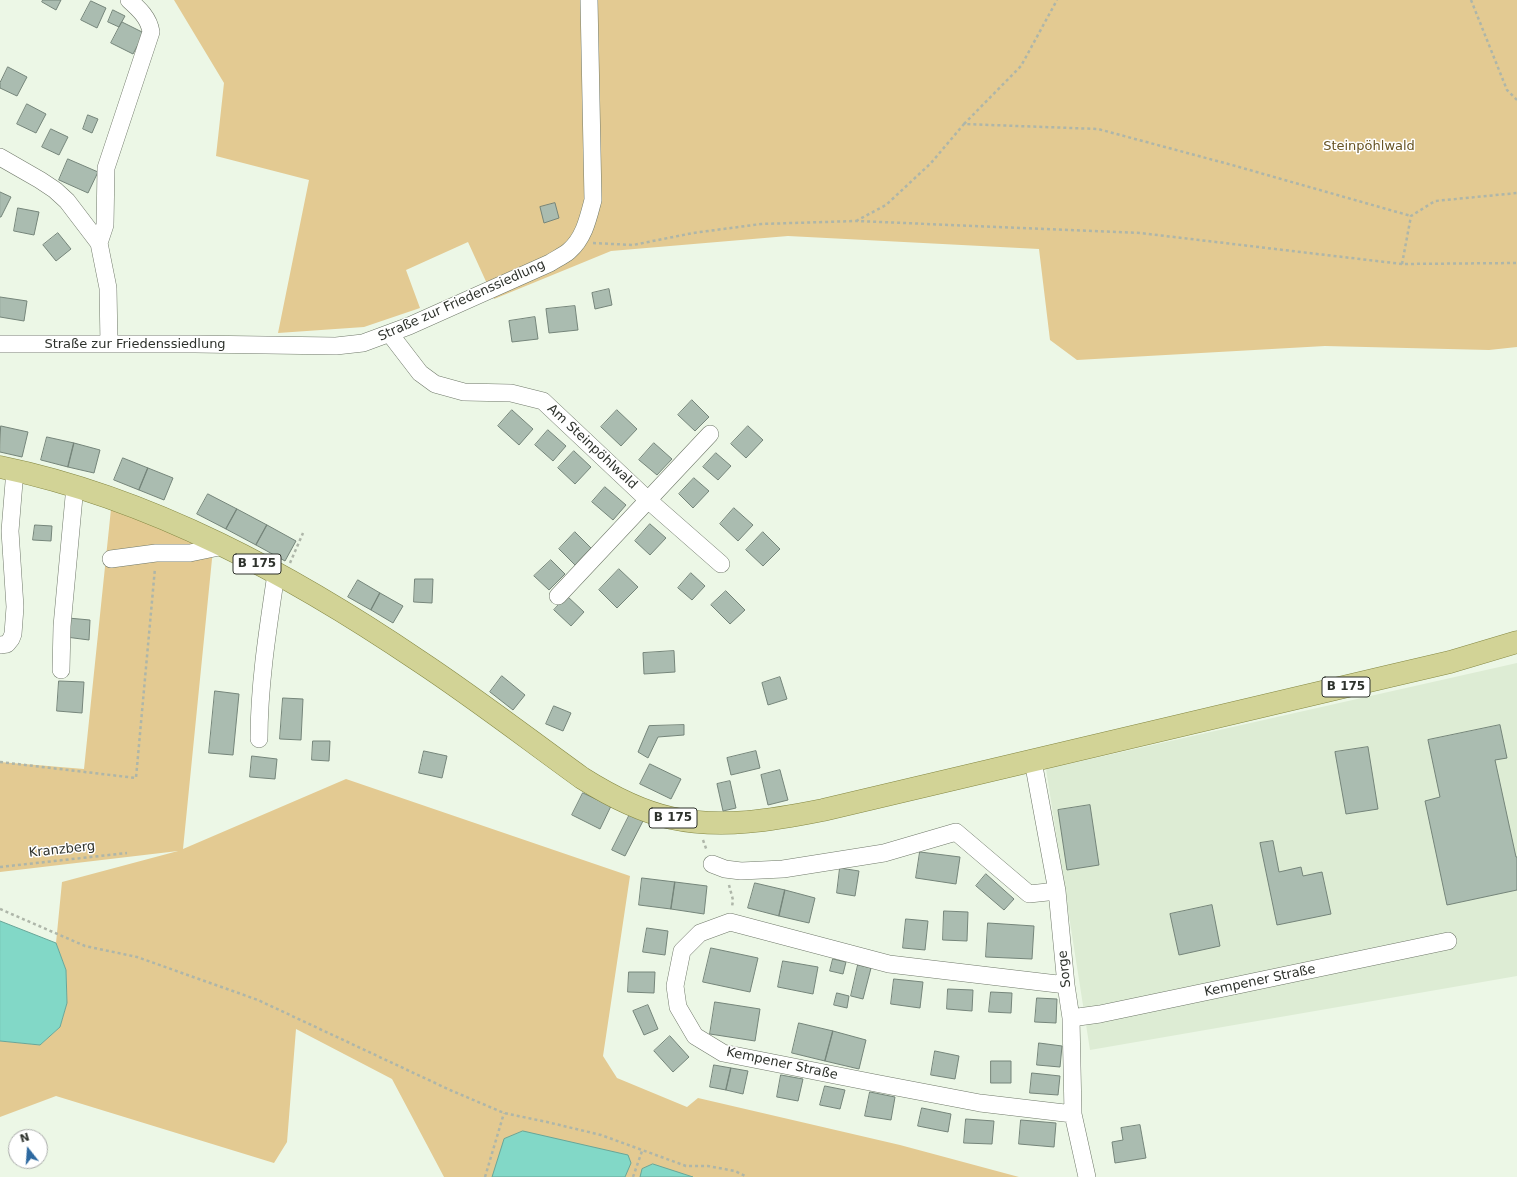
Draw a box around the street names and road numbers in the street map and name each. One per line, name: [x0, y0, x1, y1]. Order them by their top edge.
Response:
street label: Straße zur Friedenssiedlung: [376, 257, 548, 345]
street label: Straße zur Friedenssiedlung: [44, 337, 226, 353]
street label: Am Steinpöhlwald: [544, 401, 640, 493]
road number: B 175: [233, 554, 281, 574]
road number: B 175: [1322, 677, 1370, 697]
road number: B 175: [649, 808, 697, 828]
street label: Kranzberg: [28, 839, 96, 861]
street label: Sorge: [1055, 950, 1075, 988]
street label: Kempener Straße: [1203, 962, 1317, 1000]
street label: Kempener Straße: [725, 1045, 839, 1083]

